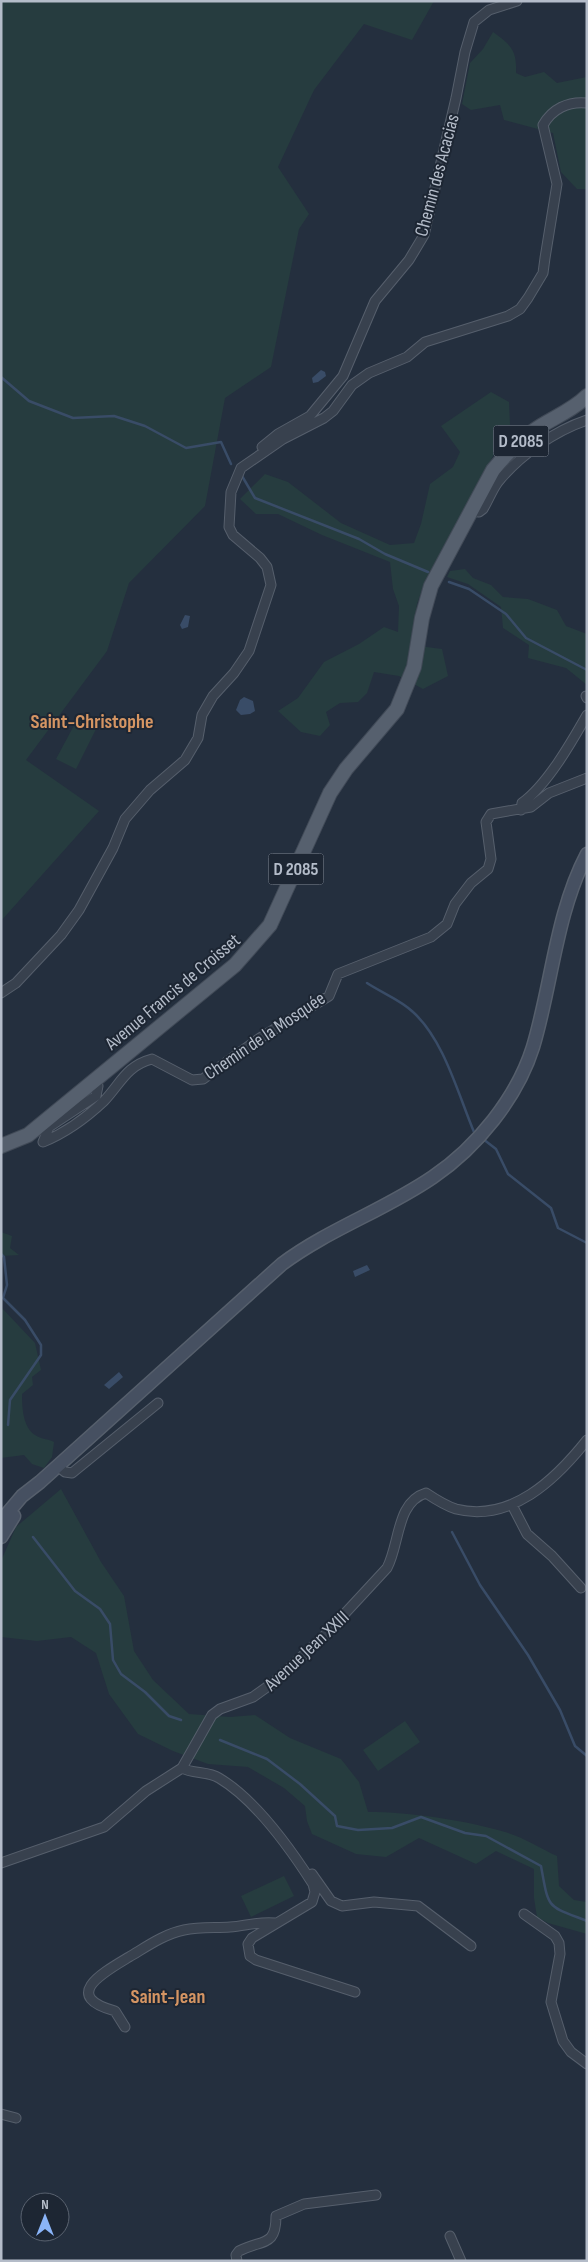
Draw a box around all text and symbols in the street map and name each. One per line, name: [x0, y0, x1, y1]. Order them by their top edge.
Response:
street label: Chemin des Acacias: [410, 112, 465, 239]
road number: D 2085: [494, 426, 548, 456]
district label: Saint-Christophe: [31, 710, 153, 734]
road number: D 2085: [268, 854, 324, 884]
street label: Avenue Francis de Croisset: [100, 929, 245, 1056]
street label: Chemin de la Mosquée: [200, 987, 330, 1085]
street label: Avenue Jean XXIII: [259, 1606, 354, 1697]
district label: Saint-Jean: [131, 1985, 205, 2009]
north arrow: [20, 2192, 70, 2242]
text: N: [41, 2196, 49, 2213]

